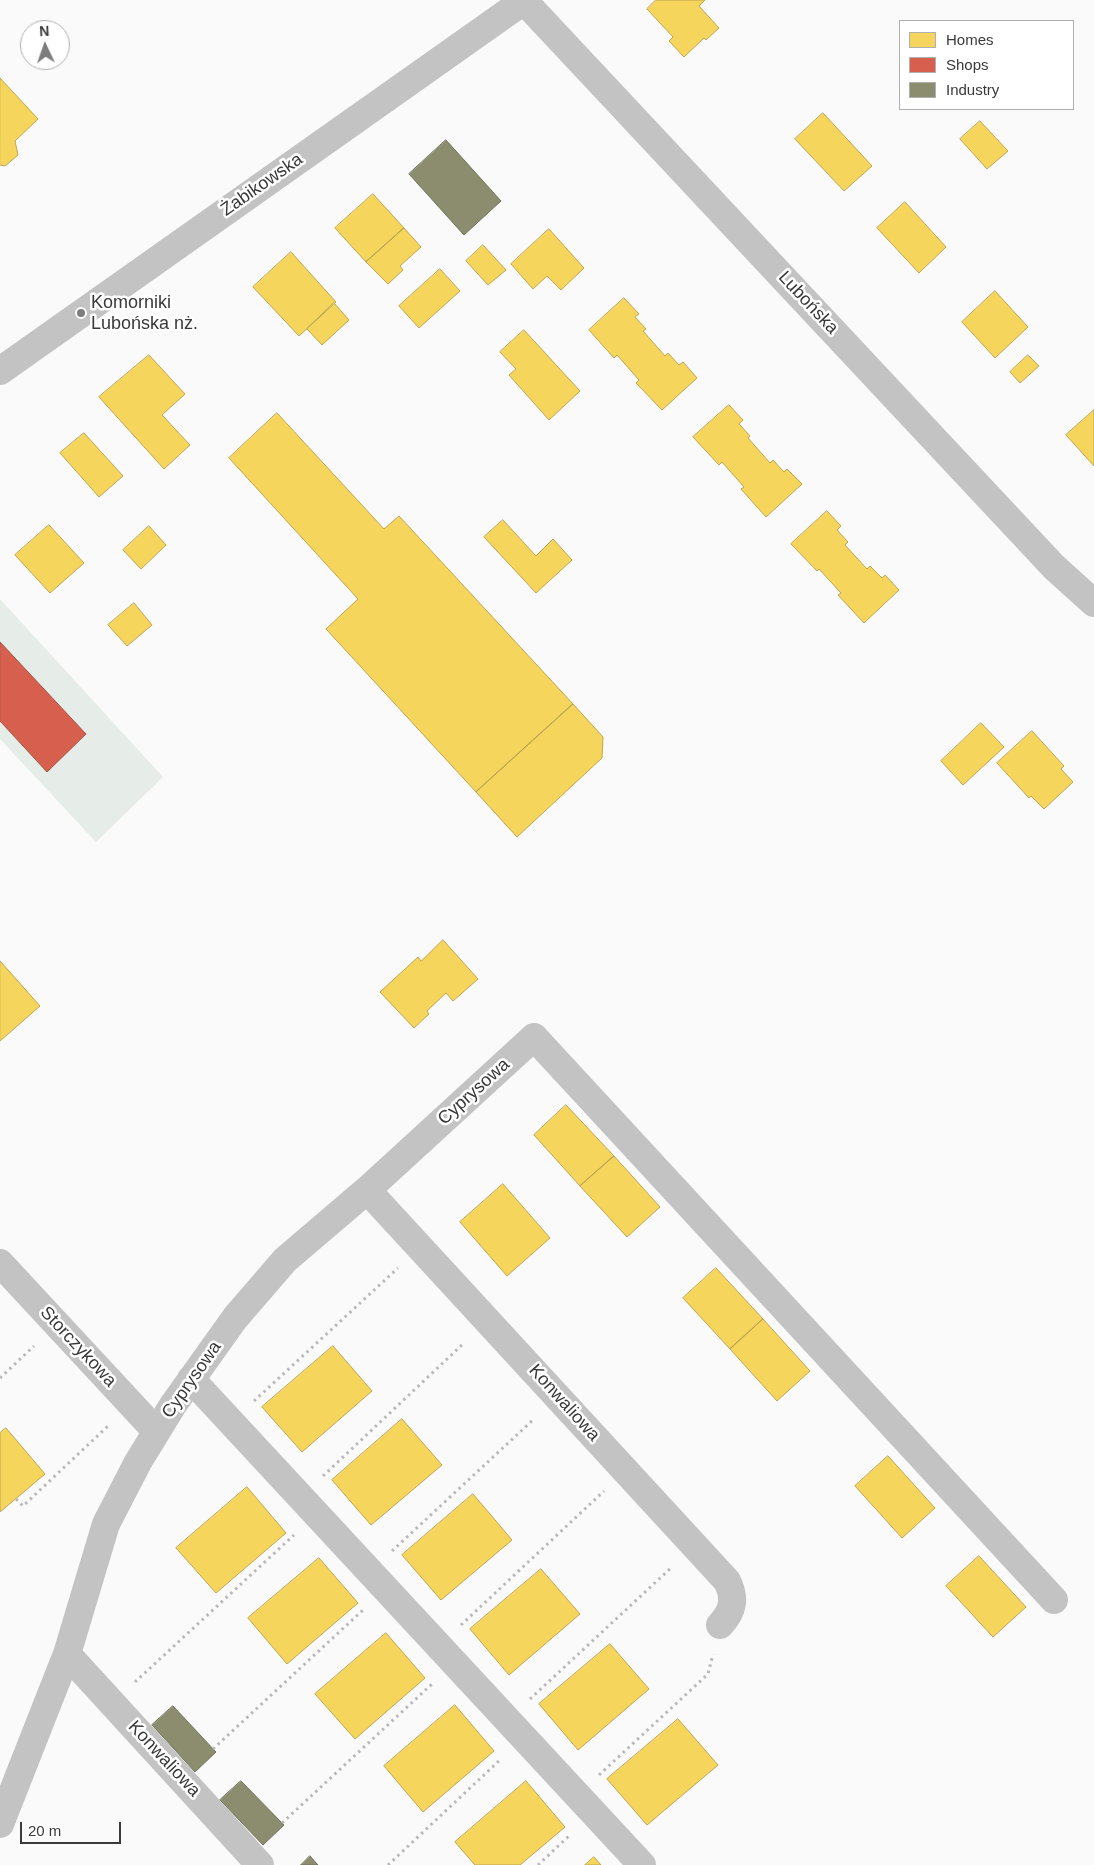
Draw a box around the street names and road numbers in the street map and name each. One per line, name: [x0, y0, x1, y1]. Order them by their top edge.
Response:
street label: Żabikowska: [217, 149, 307, 221]
street label: Lubońska: [773, 267, 843, 339]
street label: Cyprysowa: [434, 1054, 514, 1130]
street label: Storczykowa: [35, 1302, 121, 1392]
street label: Cyprysowa: [158, 1337, 226, 1423]
street label: Konwaliowa: [524, 1360, 604, 1446]
street label: Konwaliowa: [123, 1717, 205, 1801]

